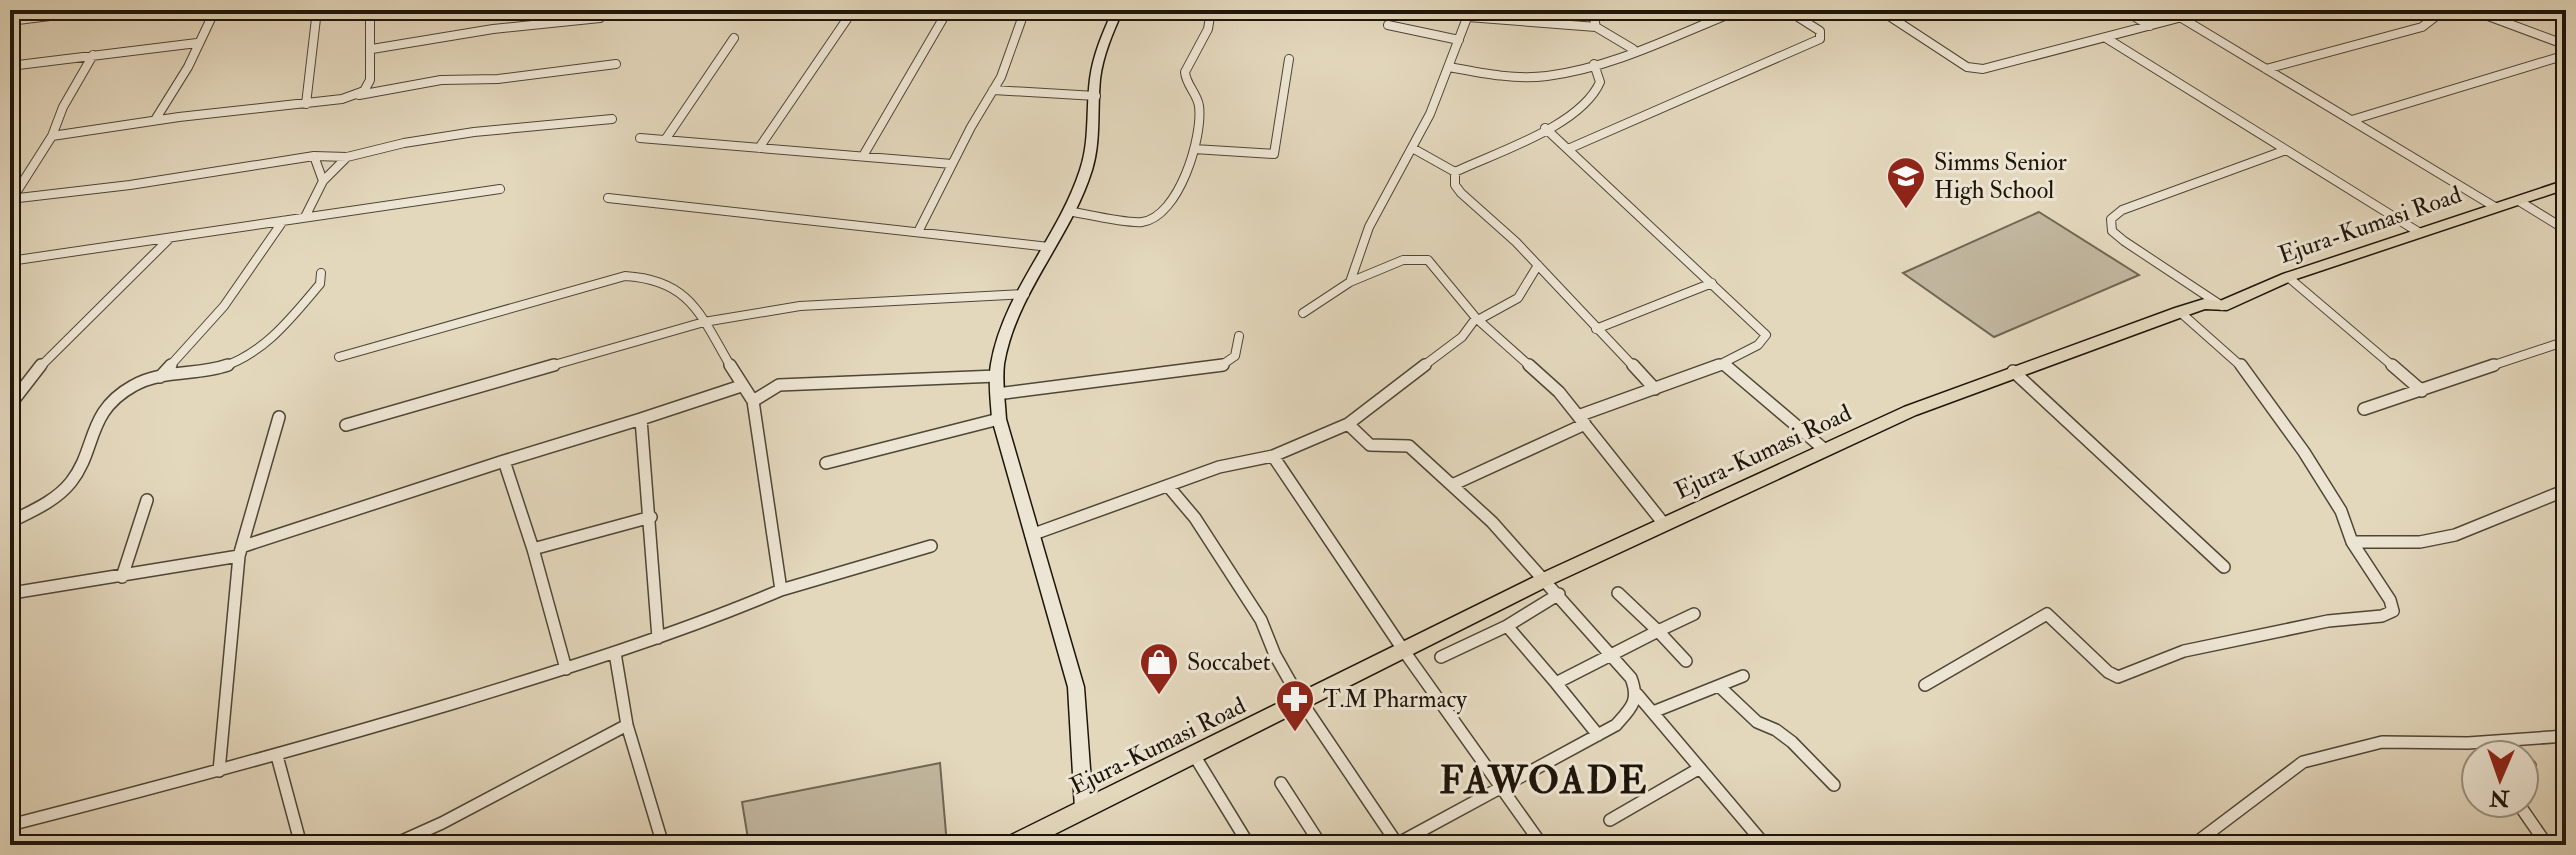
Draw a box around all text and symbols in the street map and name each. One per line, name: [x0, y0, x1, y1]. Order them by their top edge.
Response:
place label: Simms Senior High School: [1934, 147, 2067, 206]
school or university icon: Simms Senior High School: [1885, 155, 1927, 210]
street label: Ejura-Kumasi Road: [2274, 179, 2466, 271]
street label: Ejura-Kumasi Road: [1670, 397, 1856, 506]
shop icon: Soccabet: [1138, 641, 1180, 696]
place label: Soccabet: [1187, 647, 1271, 678]
pharmacy icon: T.M Pharmacy: [1274, 678, 1316, 733]
place label: T.M Pharmacy: [1323, 684, 1467, 715]
street label: Ejura-Kumasi Road: [1065, 690, 1251, 802]
north arrow: [2460, 739, 2540, 819]
district label: FAWOADE: [1440, 757, 1648, 805]
text: N: [2489, 784, 2511, 812]

